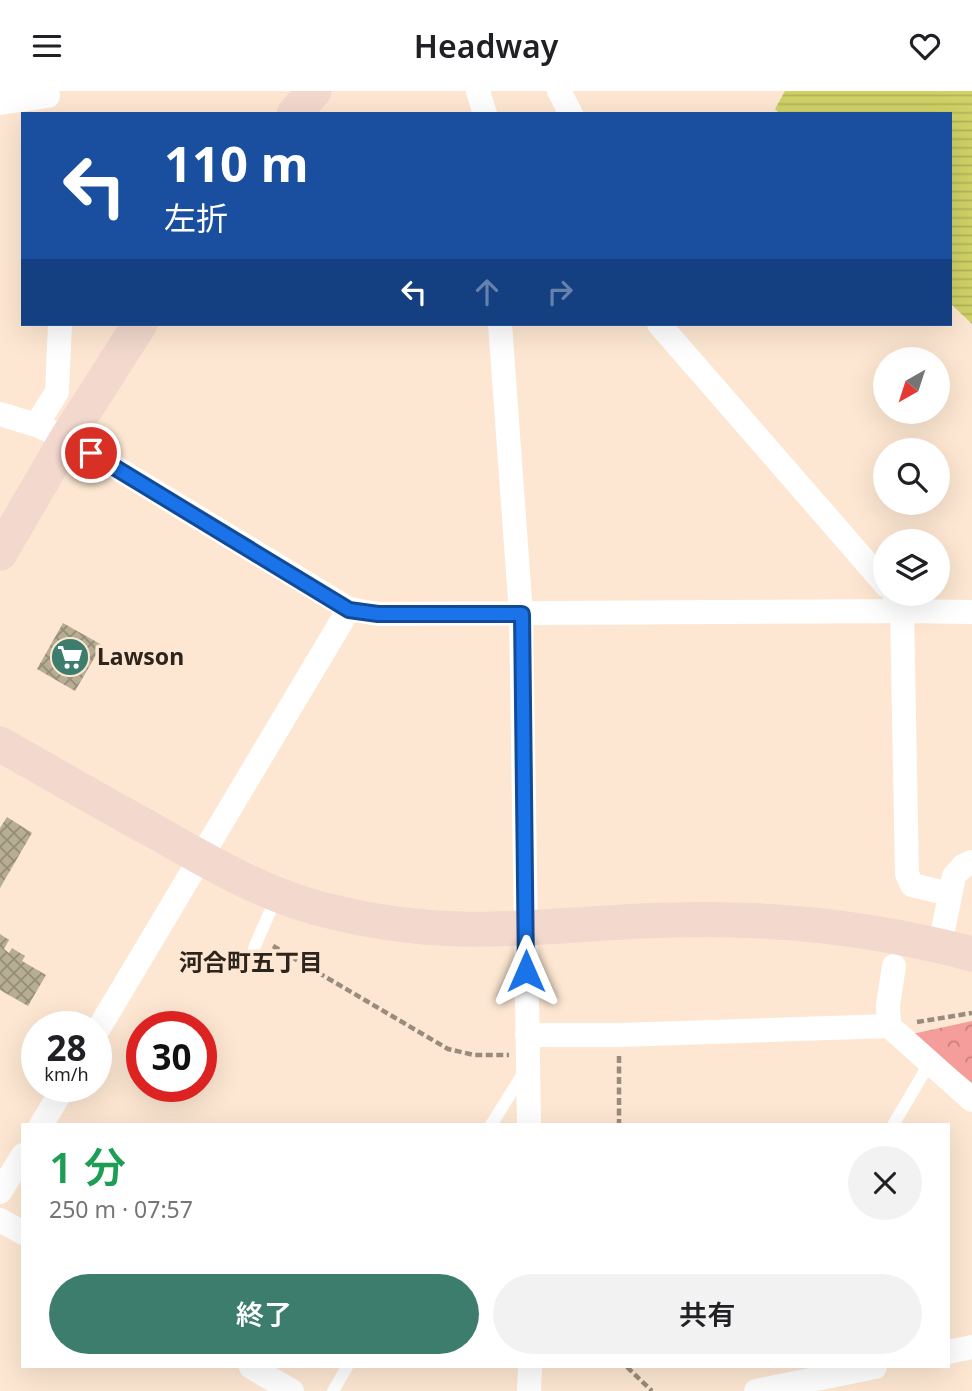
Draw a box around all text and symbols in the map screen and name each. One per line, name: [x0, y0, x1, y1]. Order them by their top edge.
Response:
text: Headway: [414, 24, 558, 67]
icon: menu: [28, 27, 66, 65]
icon: heart: [906, 27, 944, 65]
text: 110 m: [164, 130, 309, 196]
icon: left: [49, 140, 140, 231]
text: 左折: [164, 196, 228, 239]
icon: left: [395, 273, 433, 311]
icon: ahead: [468, 273, 506, 311]
icon: right: [541, 273, 579, 311]
north arrow: [873, 347, 950, 423]
map controls: [873, 347, 950, 606]
pin: [61, 423, 121, 483]
icon: arrive: [72, 434, 110, 472]
button: search: [873, 438, 950, 515]
button: layers: [873, 529, 950, 606]
supermarket icon: Lawson: [49, 636, 91, 678]
place label: Lawson: [97, 640, 184, 672]
position arrow: [489, 934, 563, 1008]
district label: 河合町五丁目: [179, 945, 323, 978]
speed limit sign: 30: [126, 1011, 217, 1102]
text: 28: [46, 1024, 87, 1071]
text: km/h: [44, 1062, 89, 1086]
text: 1 分: [49, 1138, 126, 1195]
button: close: [848, 1146, 922, 1220]
text: 250 m · 07:57: [49, 1193, 193, 1225]
button: 終了: [49, 1274, 479, 1354]
button: 共有: [493, 1274, 922, 1354]

